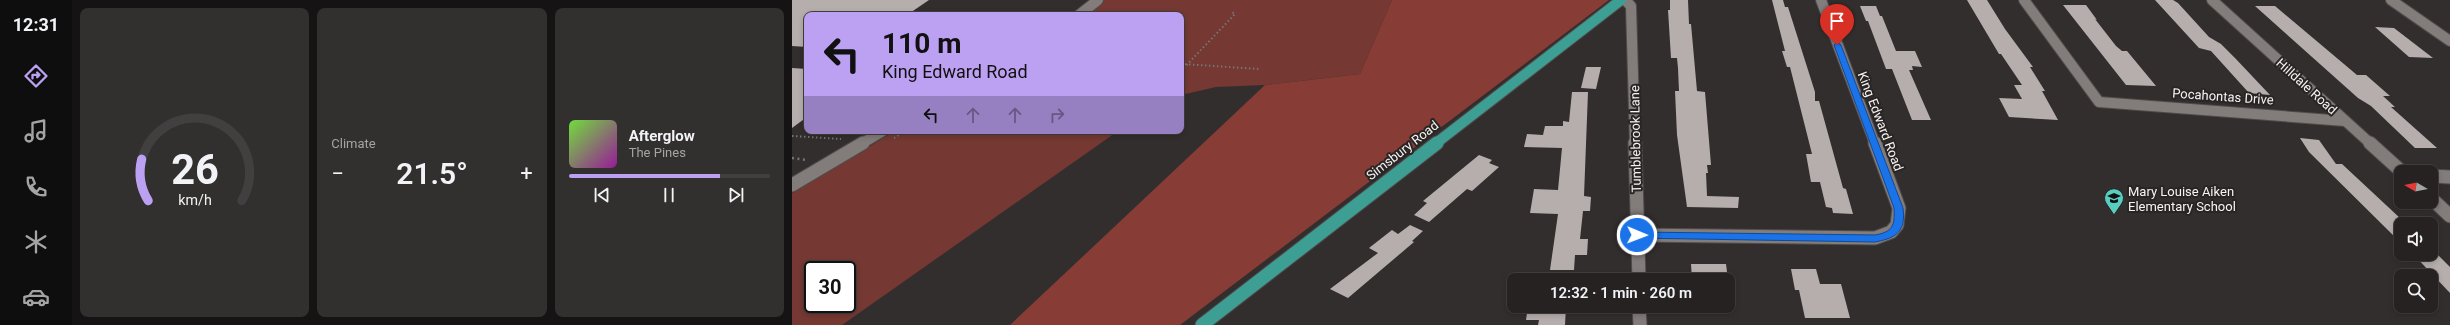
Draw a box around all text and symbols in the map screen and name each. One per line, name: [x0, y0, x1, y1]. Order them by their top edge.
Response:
pin: [1820, 4, 1854, 45]
icon: arrive: [1826, 10, 1848, 32]
text: 12:31: [13, 14, 59, 35]
text: 110 m: [882, 27, 961, 60]
icon: left: [816, 28, 868, 80]
street label: Hilldale Road: [2273, 55, 2340, 117]
text: King Edward Road: [882, 61, 1028, 82]
icon: directions: [22, 62, 50, 90]
street label: King Edward Road: [1855, 69, 1906, 173]
street label: Tumblebrook Lane: [1627, 85, 1644, 193]
street label: Pocahontas Drive: [2172, 85, 2274, 108]
icon: left: [920, 104, 942, 126]
icon: ahead: [962, 104, 984, 126]
icon: ahead: [1004, 104, 1026, 126]
icon: right: [1046, 104, 1068, 126]
icon: music: [22, 117, 50, 145]
street label: Simsbury Road: [1363, 118, 1441, 183]
text: Afterglow: [629, 127, 695, 145]
text: Climate: [331, 136, 376, 151]
text: 26: [171, 144, 219, 193]
text: The Pines: [629, 145, 686, 160]
text: 21.5°: [396, 156, 468, 191]
text: −: [331, 161, 344, 186]
text: +: [520, 161, 533, 186]
north arrow: [2394, 165, 2438, 209]
map controls: [2394, 165, 2438, 313]
icon: phone: [22, 173, 50, 201]
icon: previous: [591, 184, 613, 206]
icon: pause: [658, 184, 680, 206]
icon: next: [725, 184, 747, 206]
place label: Mary Louise Aiken Elementary School: [2128, 184, 2236, 214]
school or university icon: Mary Louise Aiken Elementary School: [2103, 187, 2125, 215]
text: km/h: [178, 191, 211, 207]
position arrow: [1616, 214, 1658, 256]
button: sound: [2394, 217, 2438, 261]
icon: climate: [22, 228, 50, 256]
speed limit sign: 30: [804, 261, 856, 313]
button: search: [2394, 269, 2438, 313]
icon: car: [22, 283, 50, 311]
text: 12:32 · 1 min · 260 m: [1550, 284, 1692, 302]

